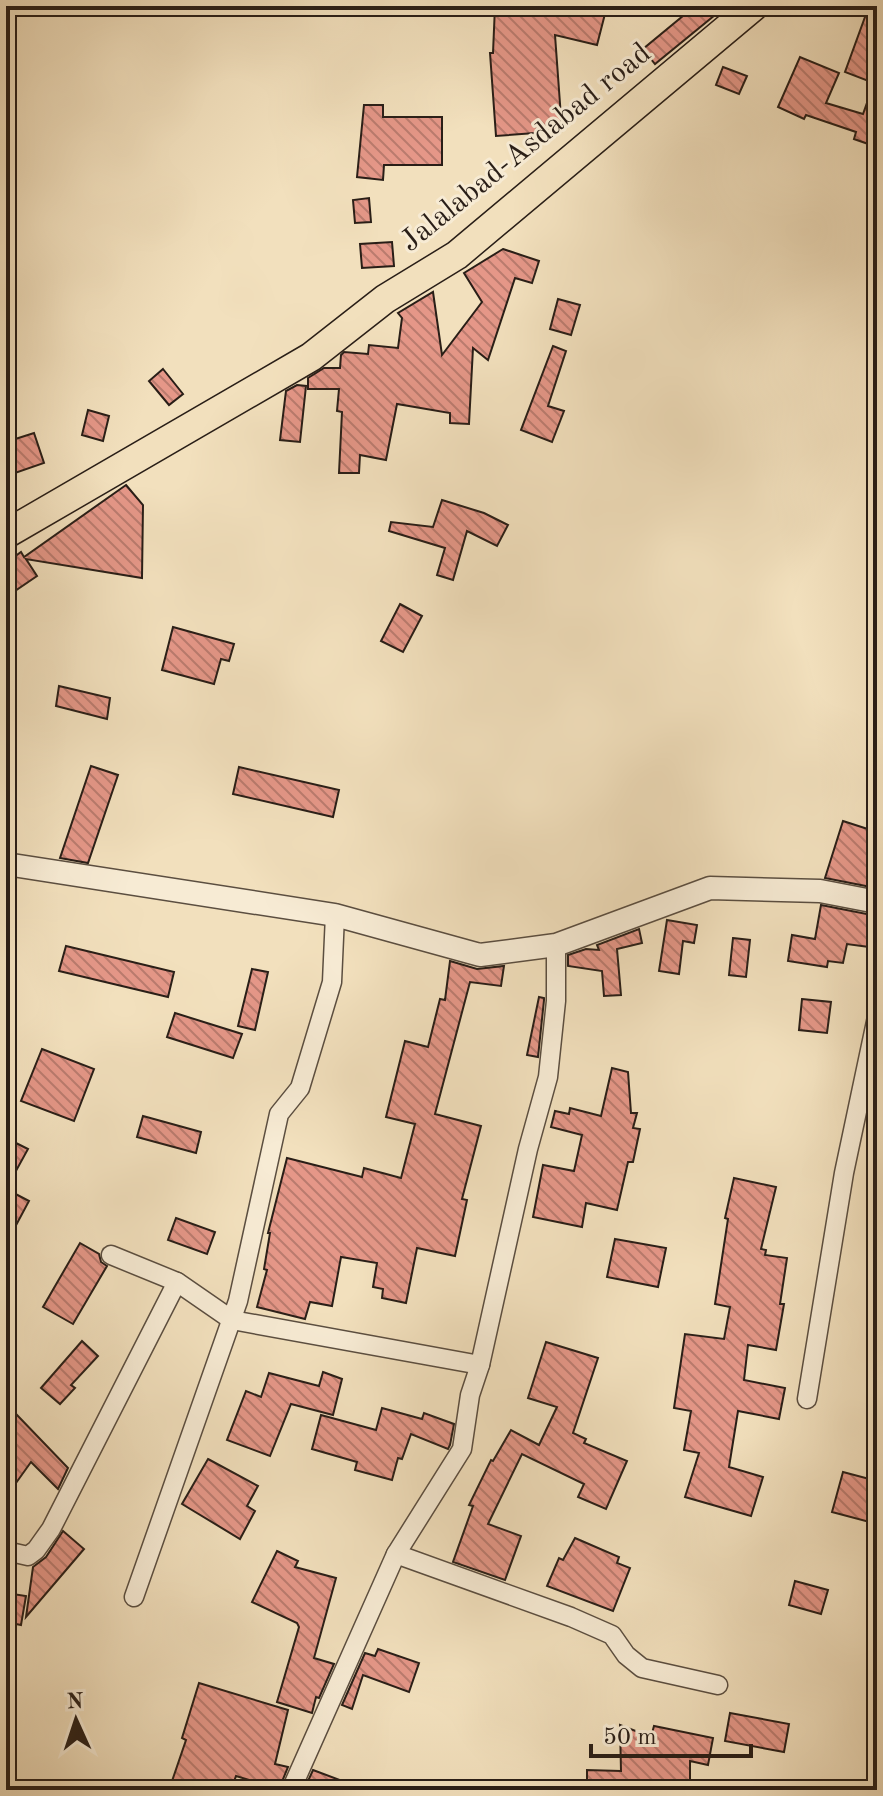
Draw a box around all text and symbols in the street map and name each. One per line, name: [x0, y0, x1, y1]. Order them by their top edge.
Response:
street label: Jalalabad-Asdabad road: [395, 38, 657, 258]
north arrow: [36, 1680, 116, 1760]
text: N: [66, 1691, 84, 1713]
scale bar: [591, 1708, 751, 1758]
text: 50 m: [603, 1726, 657, 1750]

